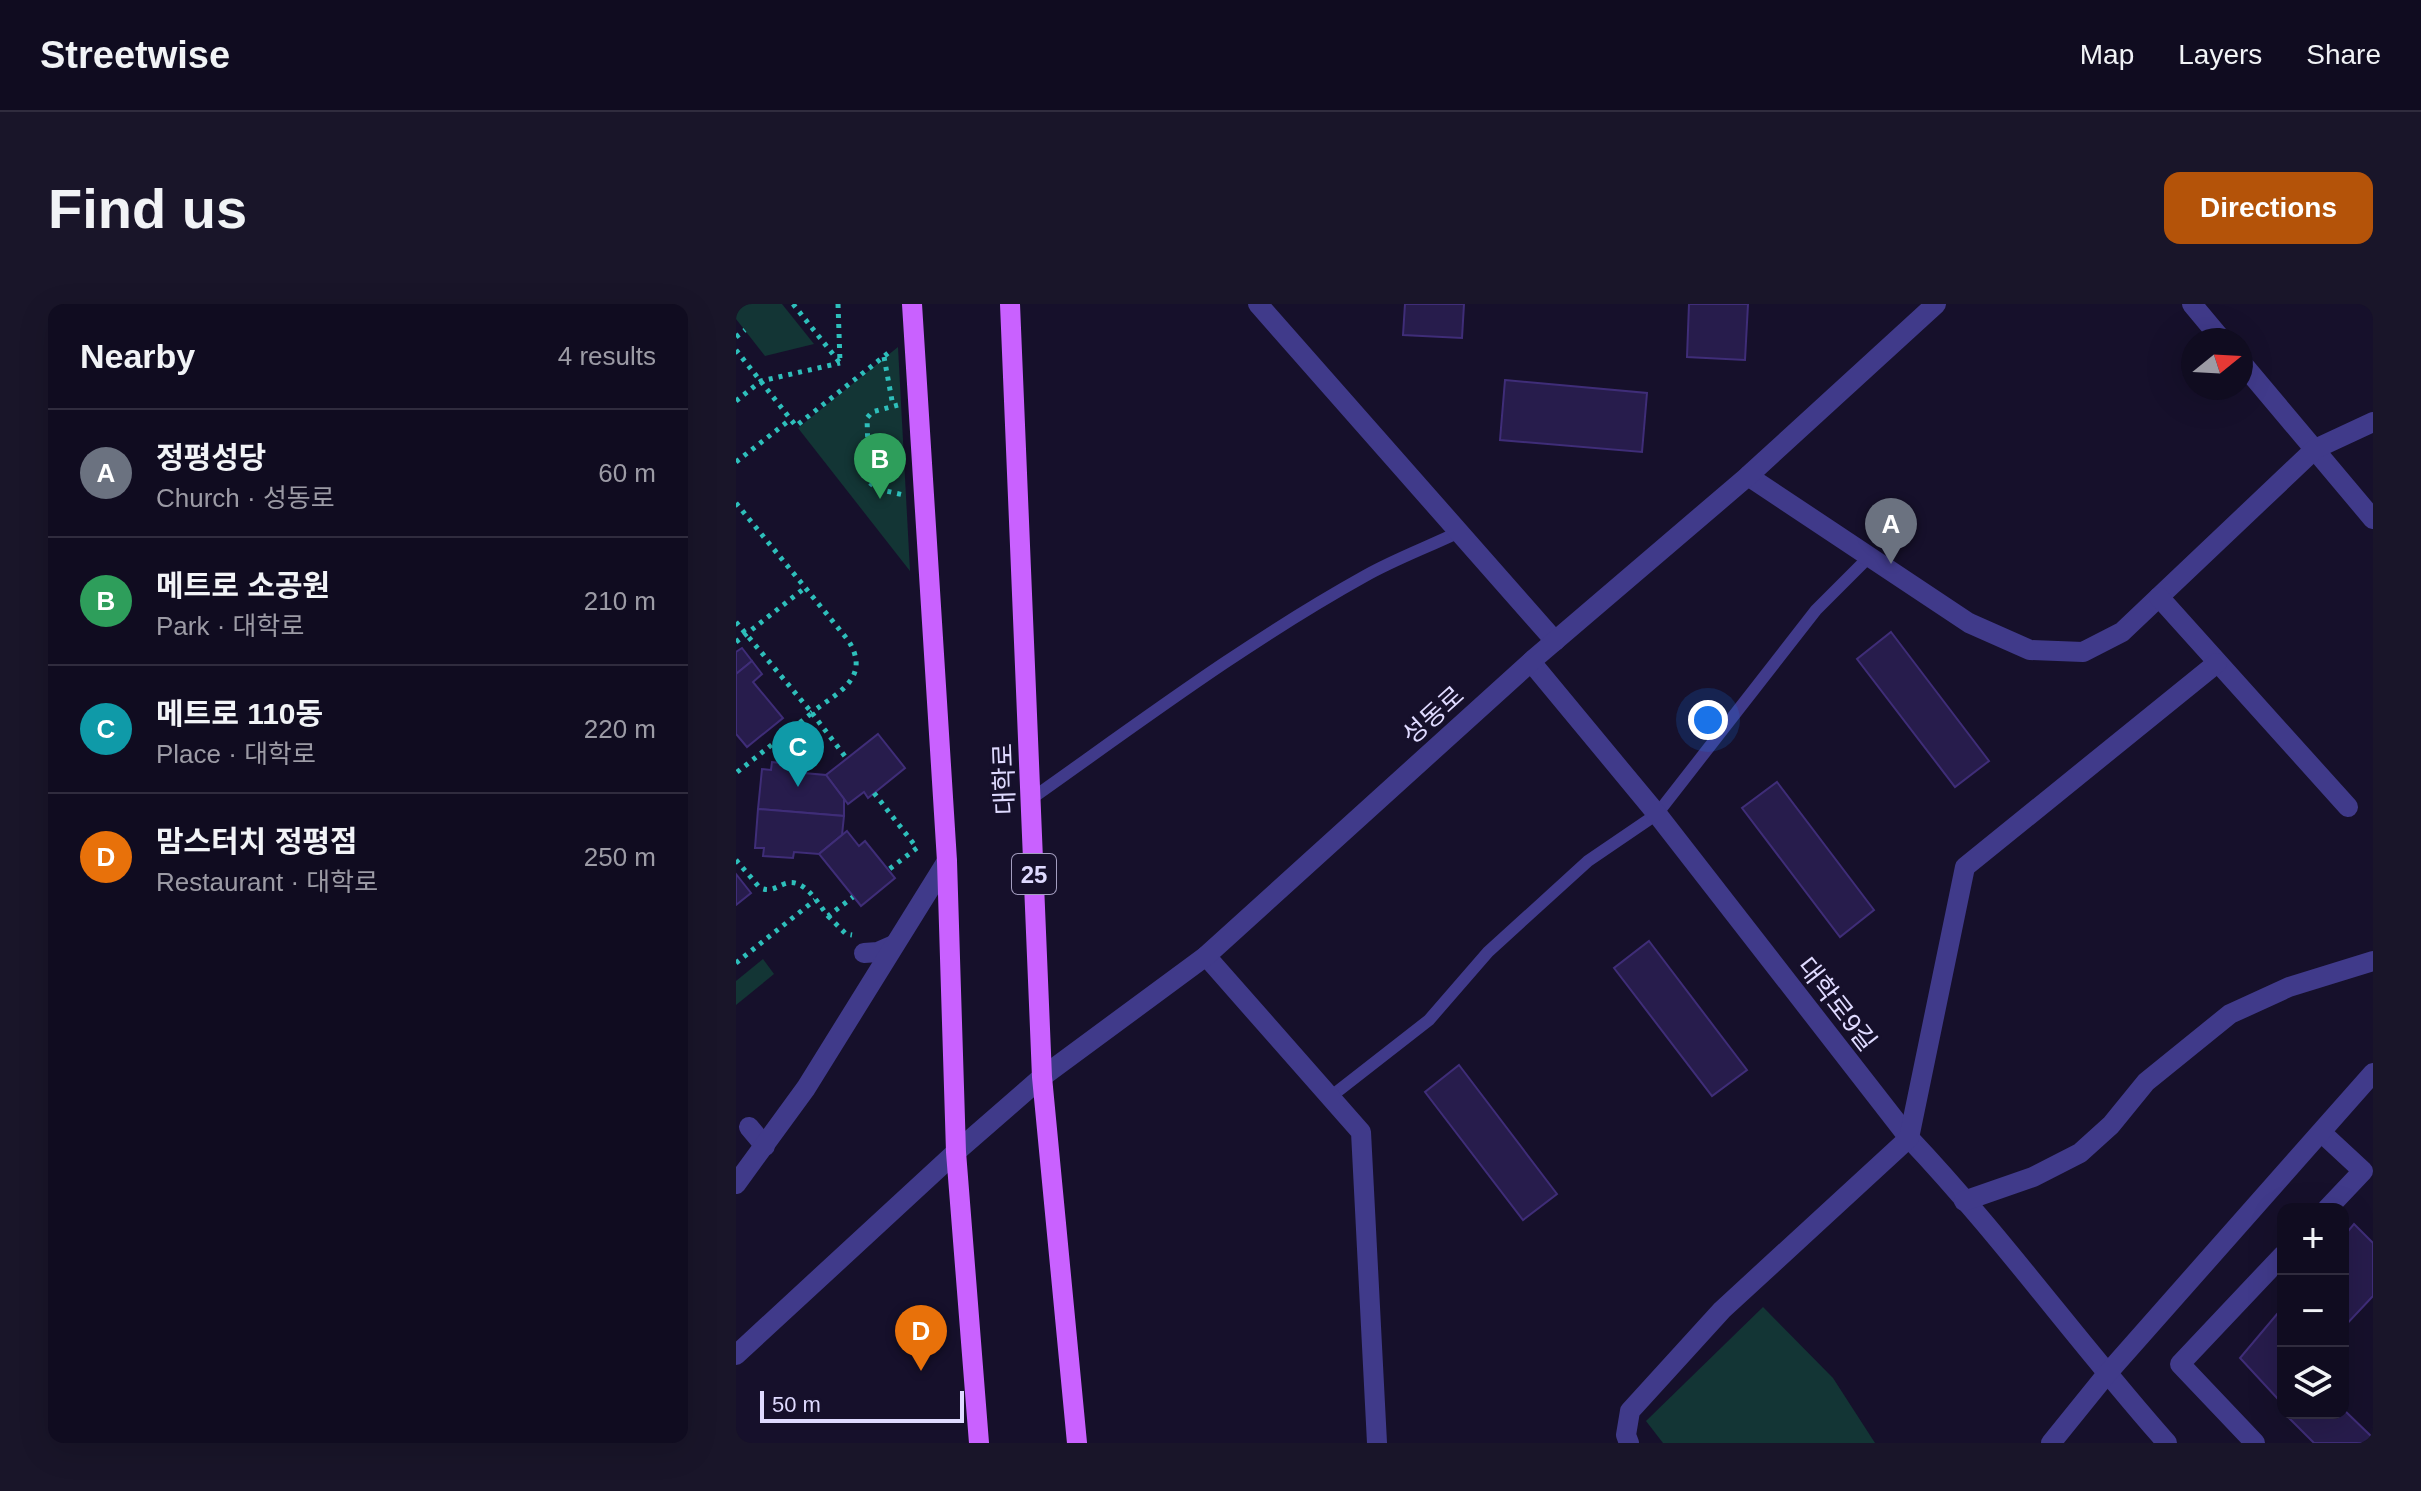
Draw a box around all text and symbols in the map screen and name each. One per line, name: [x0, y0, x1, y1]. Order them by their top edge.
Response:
text: Streetwise: [40, 34, 230, 76]
text: Map: [2080, 39, 2134, 70]
text: Layers: [2178, 39, 2262, 70]
text: Share: [2306, 39, 2381, 70]
button: Directions: [2164, 172, 2373, 244]
text: Find us: [48, 177, 247, 240]
north arrow: [2181, 328, 2253, 400]
text: Nearby: [80, 337, 195, 375]
text: 4 results: [558, 341, 656, 371]
pin: B: [854, 433, 906, 499]
text: 정평성당: [156, 441, 266, 474]
text: A: [97, 458, 115, 488]
text: 60 m: [598, 458, 656, 488]
text: Church · 성동로: [156, 483, 335, 513]
pin: A: [1865, 498, 1917, 564]
text: 메트로 소공원: [156, 569, 330, 602]
text: B: [97, 586, 115, 616]
text: 210 m: [584, 586, 656, 616]
text: Park · 대학로: [156, 611, 304, 641]
street label: 성동로: [1396, 680, 1470, 750]
text: 메트로 110동: [156, 697, 323, 730]
your location: [1688, 700, 1728, 740]
text: C: [97, 714, 115, 744]
text: 220 m: [584, 714, 656, 744]
pin: C: [772, 721, 824, 787]
text: Place · 대학로: [156, 739, 316, 769]
street label: 대학로: [988, 743, 1020, 815]
text: 맘스터치 정평점: [156, 825, 358, 858]
text: D: [97, 842, 115, 872]
text: 250 m: [584, 842, 656, 872]
road number: 25: [1012, 854, 1056, 894]
text: Restaurant · 대학로: [156, 867, 378, 897]
street label: 대학로9길: [1791, 951, 1883, 1057]
map controls: [2277, 1203, 2349, 1419]
button: +: [2277, 1203, 2349, 1275]
button: −: [2277, 1275, 2349, 1347]
pin: D: [895, 1305, 947, 1371]
button: layers: [2277, 1347, 2349, 1419]
scale bar: [760, 1387, 964, 1423]
text: 50 m: [772, 1392, 821, 1417]

